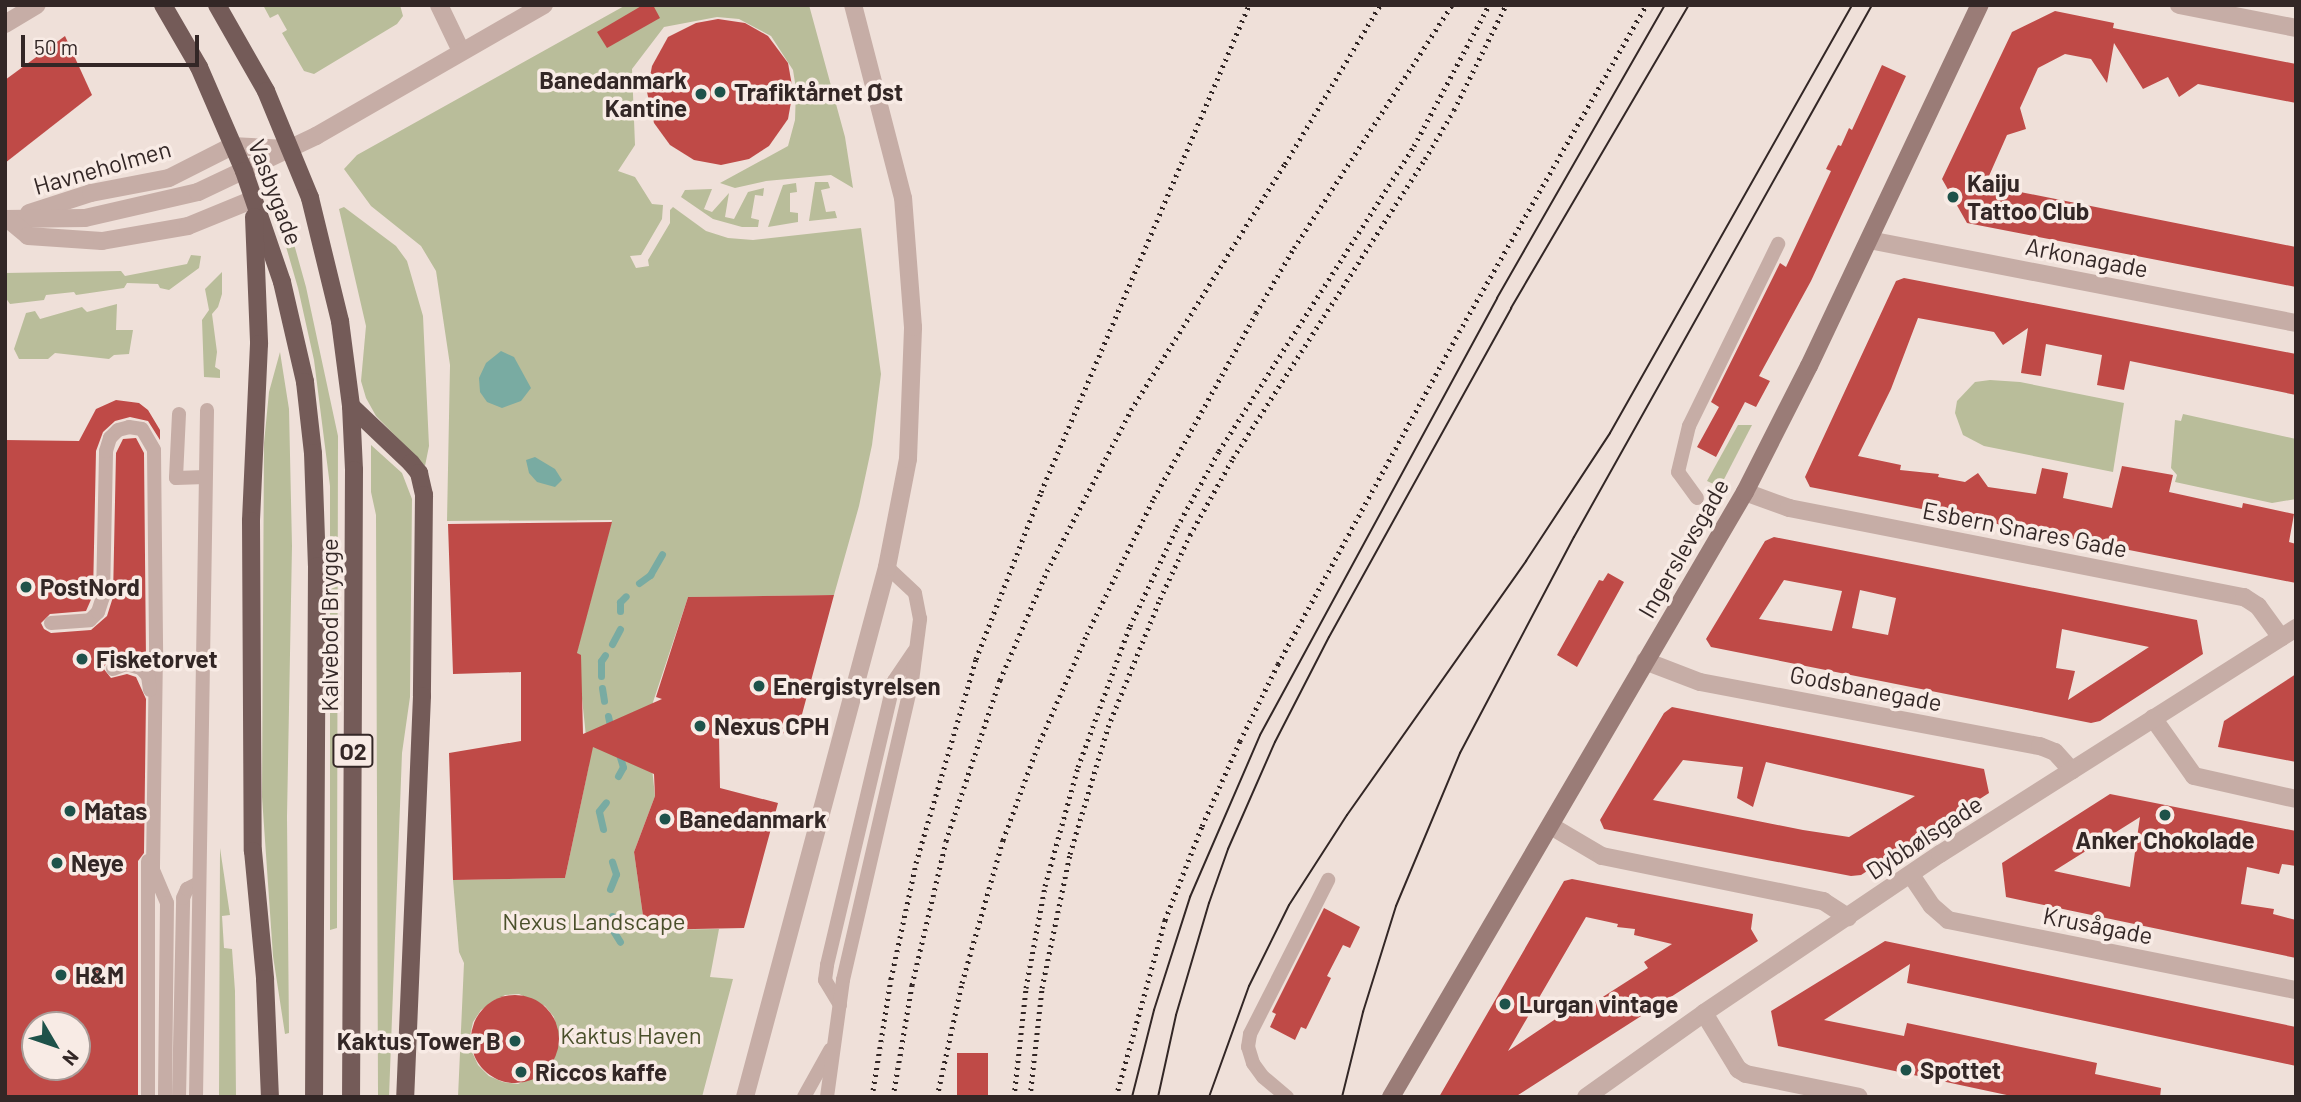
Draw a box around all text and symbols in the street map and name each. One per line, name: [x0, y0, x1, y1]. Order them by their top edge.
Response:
scale bar: [24, 21, 203, 65]
text: 50 m: [34, 34, 78, 59]
place label: Banedanmark Kantine: [539, 66, 687, 122]
place label: Trafiktårnet Øst: [734, 78, 903, 106]
marker: Trafiktårnet Øst: [712, 84, 728, 100]
marker: Banedanmark Kantine: [693, 86, 709, 102]
street label: Havneholmen: [30, 134, 174, 200]
street label: Vasbygade: [243, 135, 309, 249]
place label: Kaiju Tattoo Club: [1967, 169, 2089, 225]
marker: Kaiju Tattoo Club: [1945, 189, 1961, 205]
street label: Arkonagade: [2023, 231, 2151, 283]
street label: Ingerslevsgade: [1631, 473, 1735, 623]
street label: Esbern Snares Gade: [1920, 495, 2130, 563]
street label: Kalvebod Brygge: [315, 538, 343, 712]
place label: PostNord: [40, 573, 140, 601]
marker: PostNord: [18, 579, 34, 595]
place label: Fisketorvet: [96, 645, 218, 673]
marker: Fisketorvet: [74, 651, 90, 667]
street label: Godsbanegade: [1787, 659, 1945, 717]
place label: Energistyrelsen: [773, 672, 941, 700]
marker: Energistyrelsen: [751, 678, 767, 694]
place label: Nexus CPH: [714, 712, 829, 740]
marker: Nexus CPH: [692, 718, 708, 734]
road number: O2: [332, 732, 374, 771]
street label: Dybbølsgade: [1861, 789, 1987, 885]
place label: Matas: [84, 797, 147, 825]
marker: Matas: [62, 803, 78, 819]
place label: Banedanmark: [679, 805, 827, 833]
marker: Anker Chokolade: [2157, 807, 2173, 823]
marker: Banedanmark: [657, 811, 673, 827]
place label: Anker Chokolade: [2075, 826, 2255, 854]
place label: Neye: [71, 849, 124, 877]
marker: Neye: [49, 855, 65, 871]
street label: Krusågade: [2041, 900, 2155, 950]
park label: Nexus Landscape: [502, 907, 686, 935]
place label: H&M: [75, 961, 124, 989]
marker: H&M: [53, 967, 69, 983]
place label: Lurgan vintage: [1519, 990, 1678, 1018]
marker: Lurgan vintage: [1497, 996, 1513, 1012]
north arrow: [21, 1011, 91, 1081]
park label: Kaktus Haven: [560, 1021, 702, 1049]
place label: Kaktus Tower B: [337, 1027, 501, 1055]
marker: Kaktus Tower B: [507, 1033, 523, 1049]
text: N: [58, 1046, 84, 1070]
place label: Spottet: [1920, 1056, 2001, 1084]
place label: Riccos kaffe: [535, 1058, 667, 1086]
marker: Spottet: [1898, 1062, 1914, 1078]
marker: Riccos kaffe: [513, 1064, 529, 1080]

